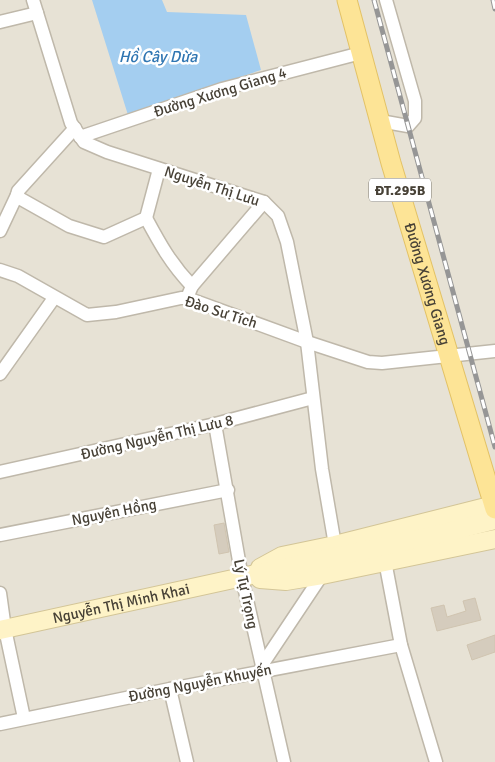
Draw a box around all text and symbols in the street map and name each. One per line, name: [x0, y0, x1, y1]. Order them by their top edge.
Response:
water label: Hồ Cây Dừa: [119, 47, 198, 67]
street label: Đường Xương Giang 4: [151, 63, 289, 121]
street label: Nguyễn Thị Lưu: [162, 161, 262, 210]
road number: ĐT.295B: [369, 178, 431, 202]
street label: Đường Xương Giang: [400, 220, 454, 347]
street label: Đào Sư Tích: [182, 292, 260, 332]
street label: Đường Nguyễn Thị Lưu 8: [79, 410, 235, 463]
street label: Nguyên Hồng: [70, 495, 158, 529]
street label: Lý Tự Trọng: [230, 557, 262, 631]
street label: Nguyễn Thị Minh Khai: [51, 580, 191, 627]
street label: Đường Nguyễn Khuyến: [127, 659, 273, 706]

